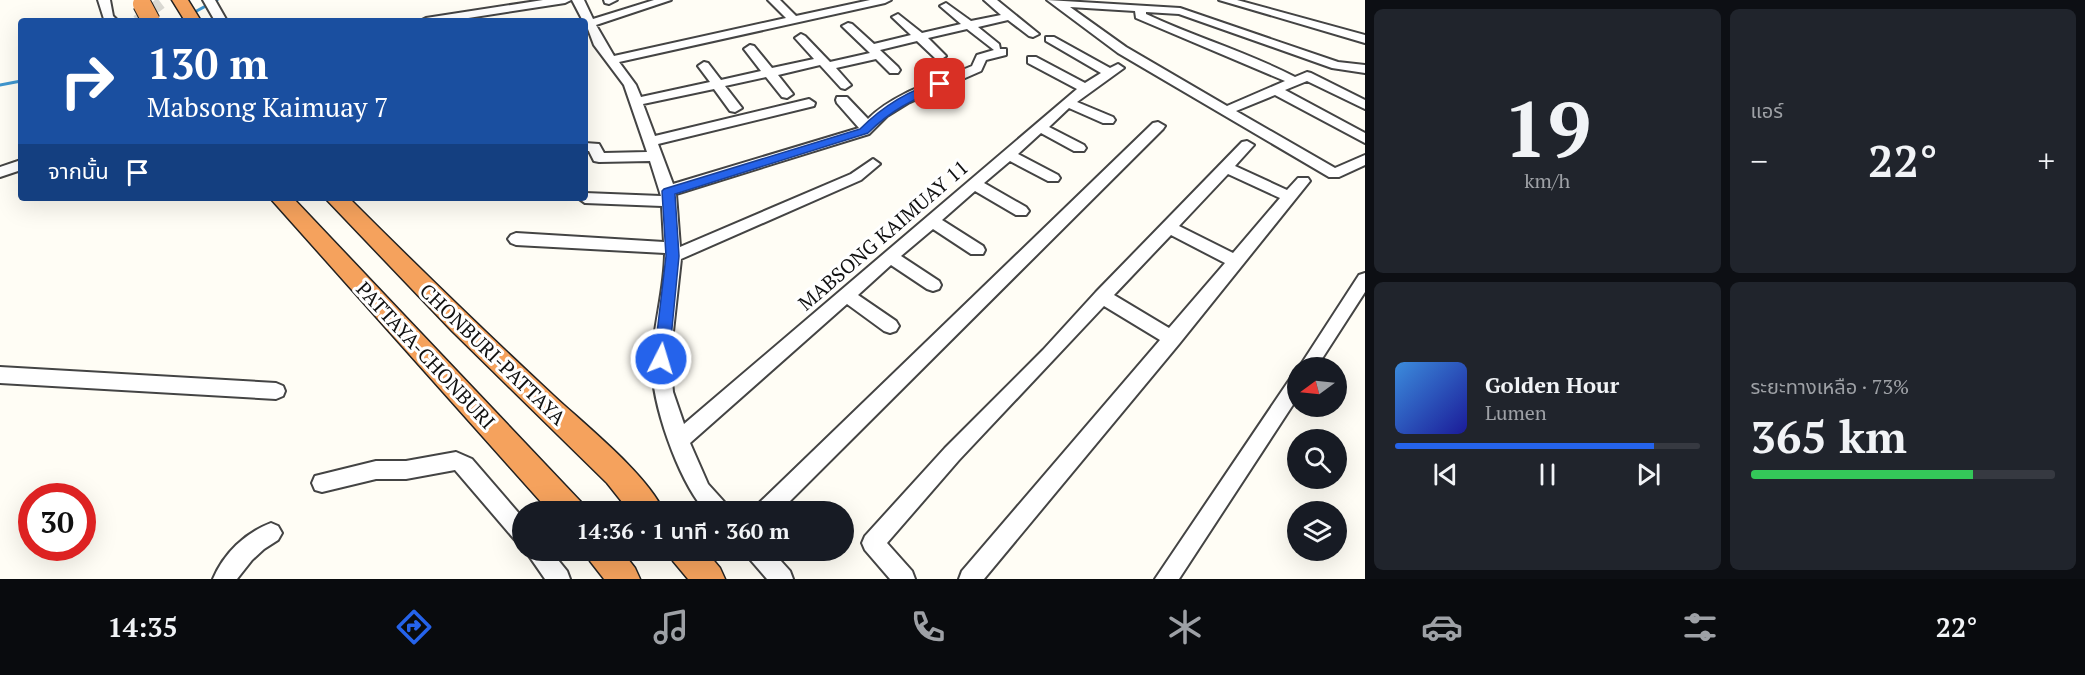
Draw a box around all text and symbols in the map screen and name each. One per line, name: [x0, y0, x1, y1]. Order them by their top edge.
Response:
text: 130 m: [147, 35, 268, 91]
icon: right: [48, 42, 126, 120]
pin: [914, 58, 965, 109]
icon: arrive: [923, 67, 956, 100]
text: 19: [1503, 76, 1591, 179]
text: Mabsong Kaimuay 7: [147, 89, 388, 125]
text: แอร์: [1751, 97, 1783, 124]
text: 22°: [1868, 130, 1937, 190]
text: −: [1751, 139, 1768, 182]
text: +: [2037, 139, 2055, 182]
street label: MABSONG KAIMUAY 11: [792, 154, 974, 316]
text: จากนั้น: [48, 156, 109, 185]
icon: arrive: [121, 156, 154, 189]
text: km/h: [1524, 167, 1570, 194]
street label: PATTAYA-CHONBURI: [351, 275, 501, 435]
street label: CHONBURI-PATTAYA: [414, 277, 572, 431]
position arrow: [629, 327, 693, 391]
north arrow: [1287, 357, 1347, 417]
map controls: [1287, 357, 1347, 561]
text: Golden Hour: [1485, 370, 1619, 399]
text: ระยะทางเหลือ · 73%: [1751, 373, 1909, 400]
text: Lumen: [1485, 399, 1547, 426]
text: 365 km: [1751, 406, 1907, 466]
button: search: [1287, 429, 1347, 489]
icon: previous: [1429, 458, 1462, 491]
icon: pause: [1531, 458, 1564, 491]
icon: next: [1632, 458, 1665, 491]
speed limit sign: 30: [18, 483, 96, 561]
button: layers: [1287, 501, 1347, 561]
text: 14:36 · 1 นาที · 360 m: [576, 516, 790, 545]
icon: directions: [393, 606, 435, 648]
icon: music: [650, 606, 692, 648]
icon: phone: [907, 606, 949, 648]
icon: climate: [1164, 606, 1206, 648]
icon: car: [1421, 606, 1463, 648]
icon: filters: [1679, 606, 1721, 648]
text: 14:35: [108, 609, 178, 645]
text: 22°: [1936, 609, 1977, 645]

